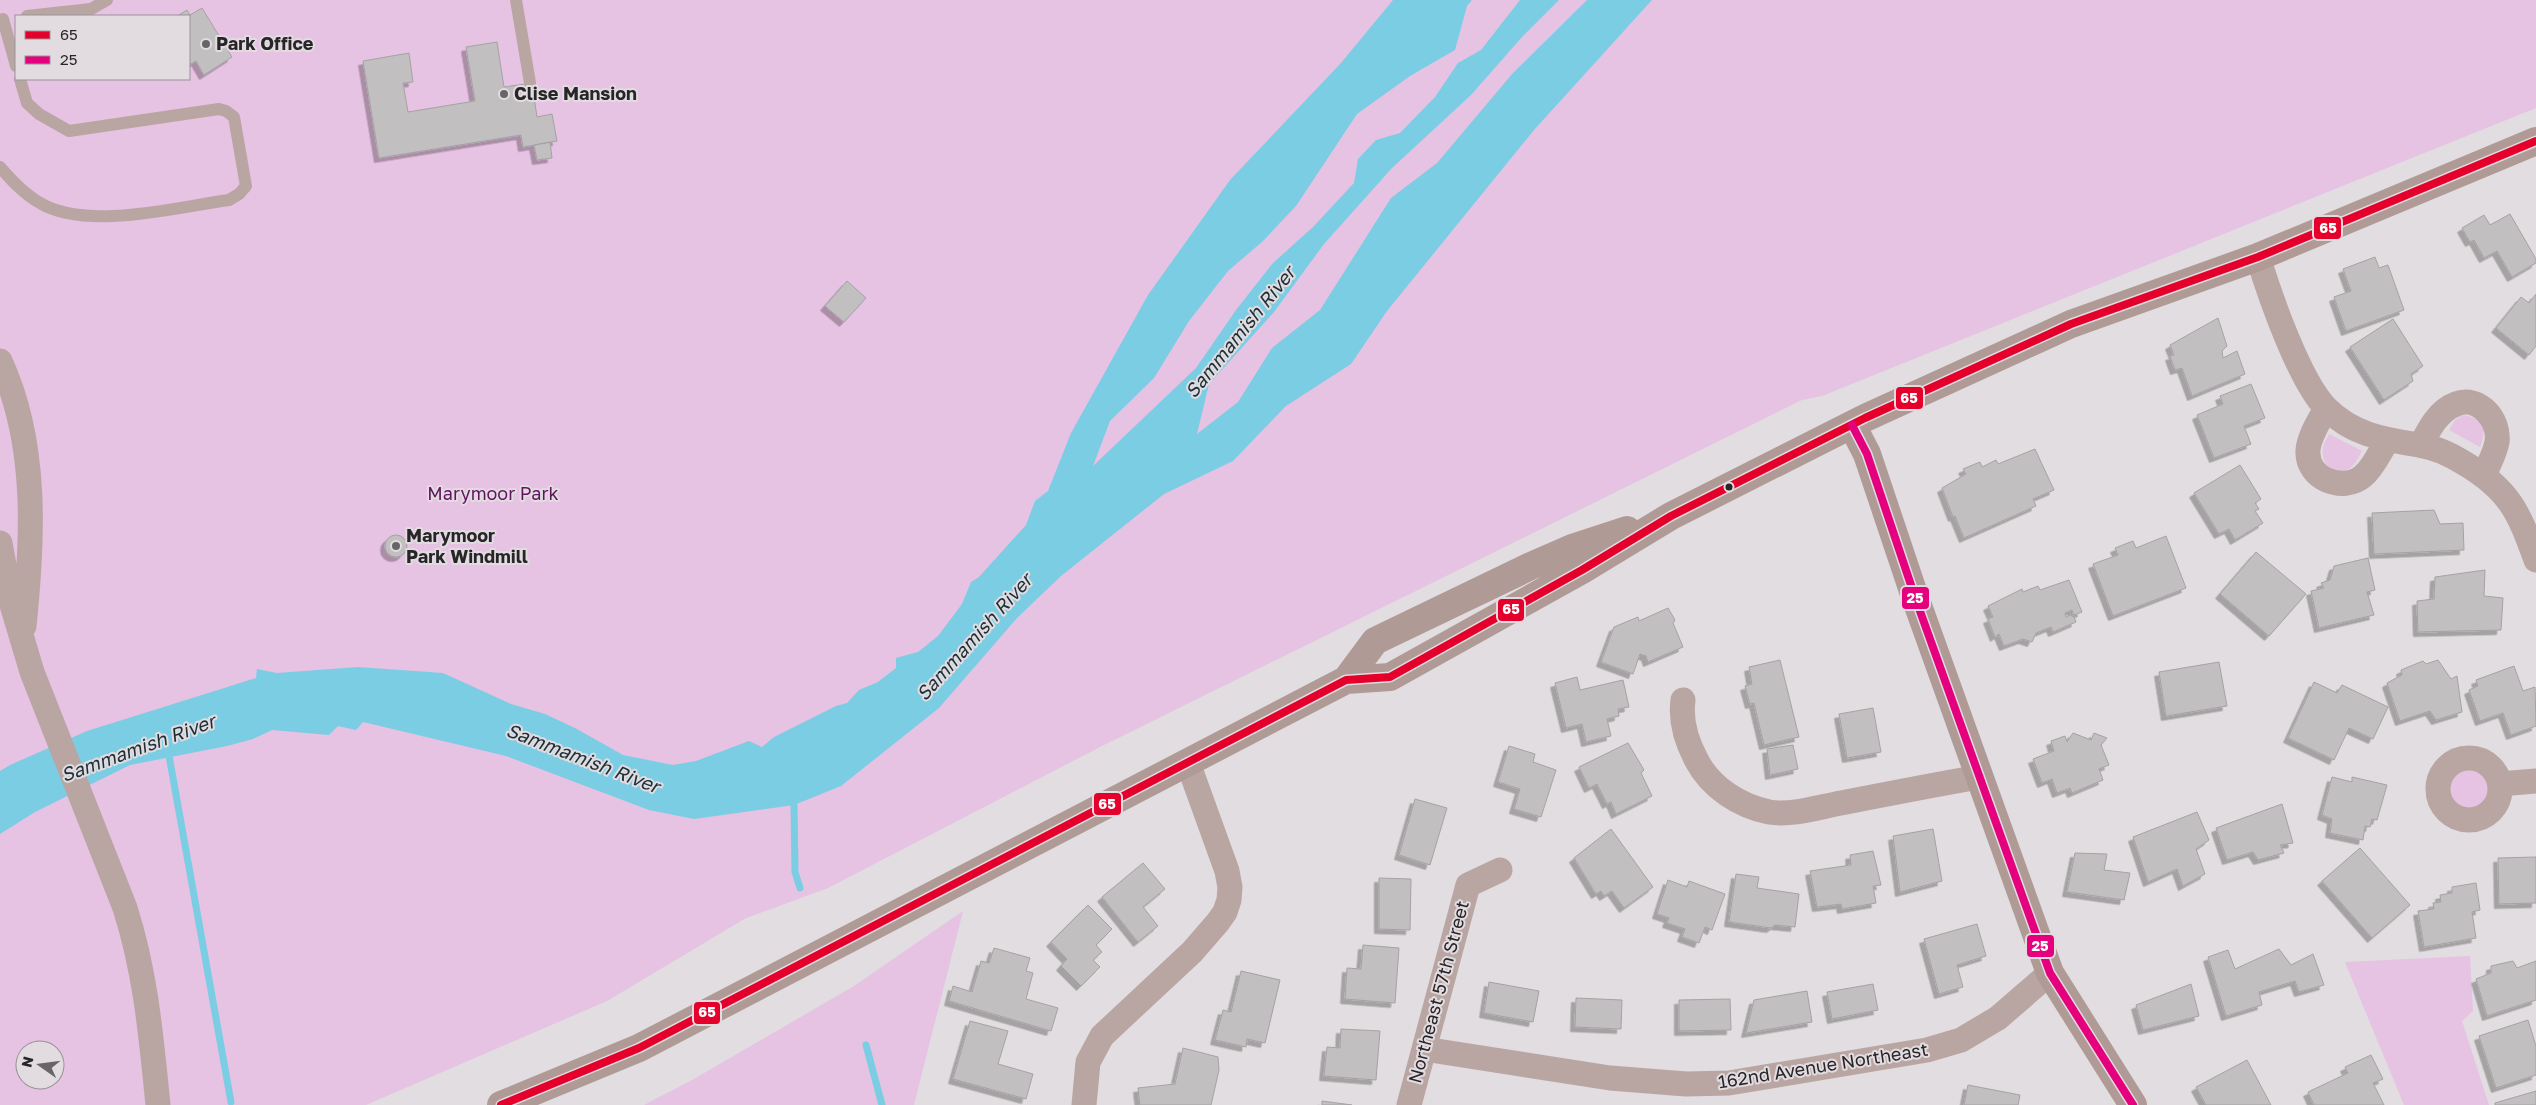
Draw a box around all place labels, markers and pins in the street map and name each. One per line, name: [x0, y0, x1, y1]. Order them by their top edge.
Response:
place label: Park Office: [216, 32, 314, 54]
marker: Park Office: [200, 38, 212, 50]
place label: Clise Mansion: [514, 82, 637, 104]
marker: Clise Mansion: [498, 88, 510, 100]
unlabelled marker: [1724, 482, 1734, 492]
place label: Marymoor Park Windmill: [406, 524, 528, 567]
marker: Marymoor Park Windmill: [390, 540, 402, 552]

